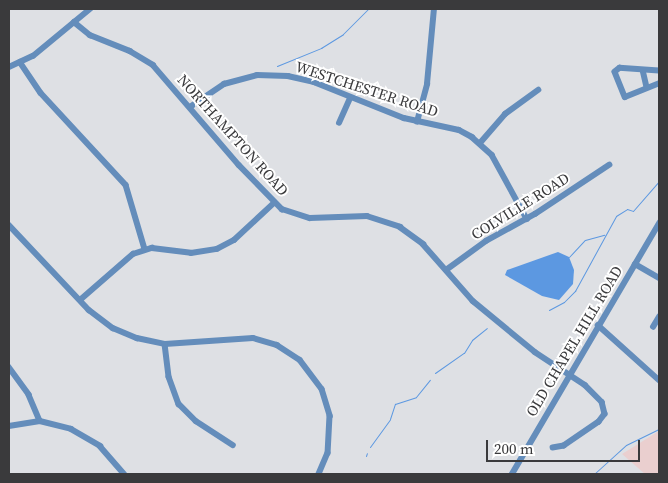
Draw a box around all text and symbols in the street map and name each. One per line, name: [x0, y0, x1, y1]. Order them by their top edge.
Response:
street label: WESTCHESTER ROAD: [293, 57, 441, 121]
street label: NORTHAMPTON ROAD: [174, 71, 292, 199]
street label: COLVILLE ROAD: [468, 169, 572, 243]
street label: OLD CHAPEL HILL ROAD: [522, 262, 626, 420]
scale bar: [488, 430, 642, 462]
text: 200 m: [494, 438, 534, 459]

